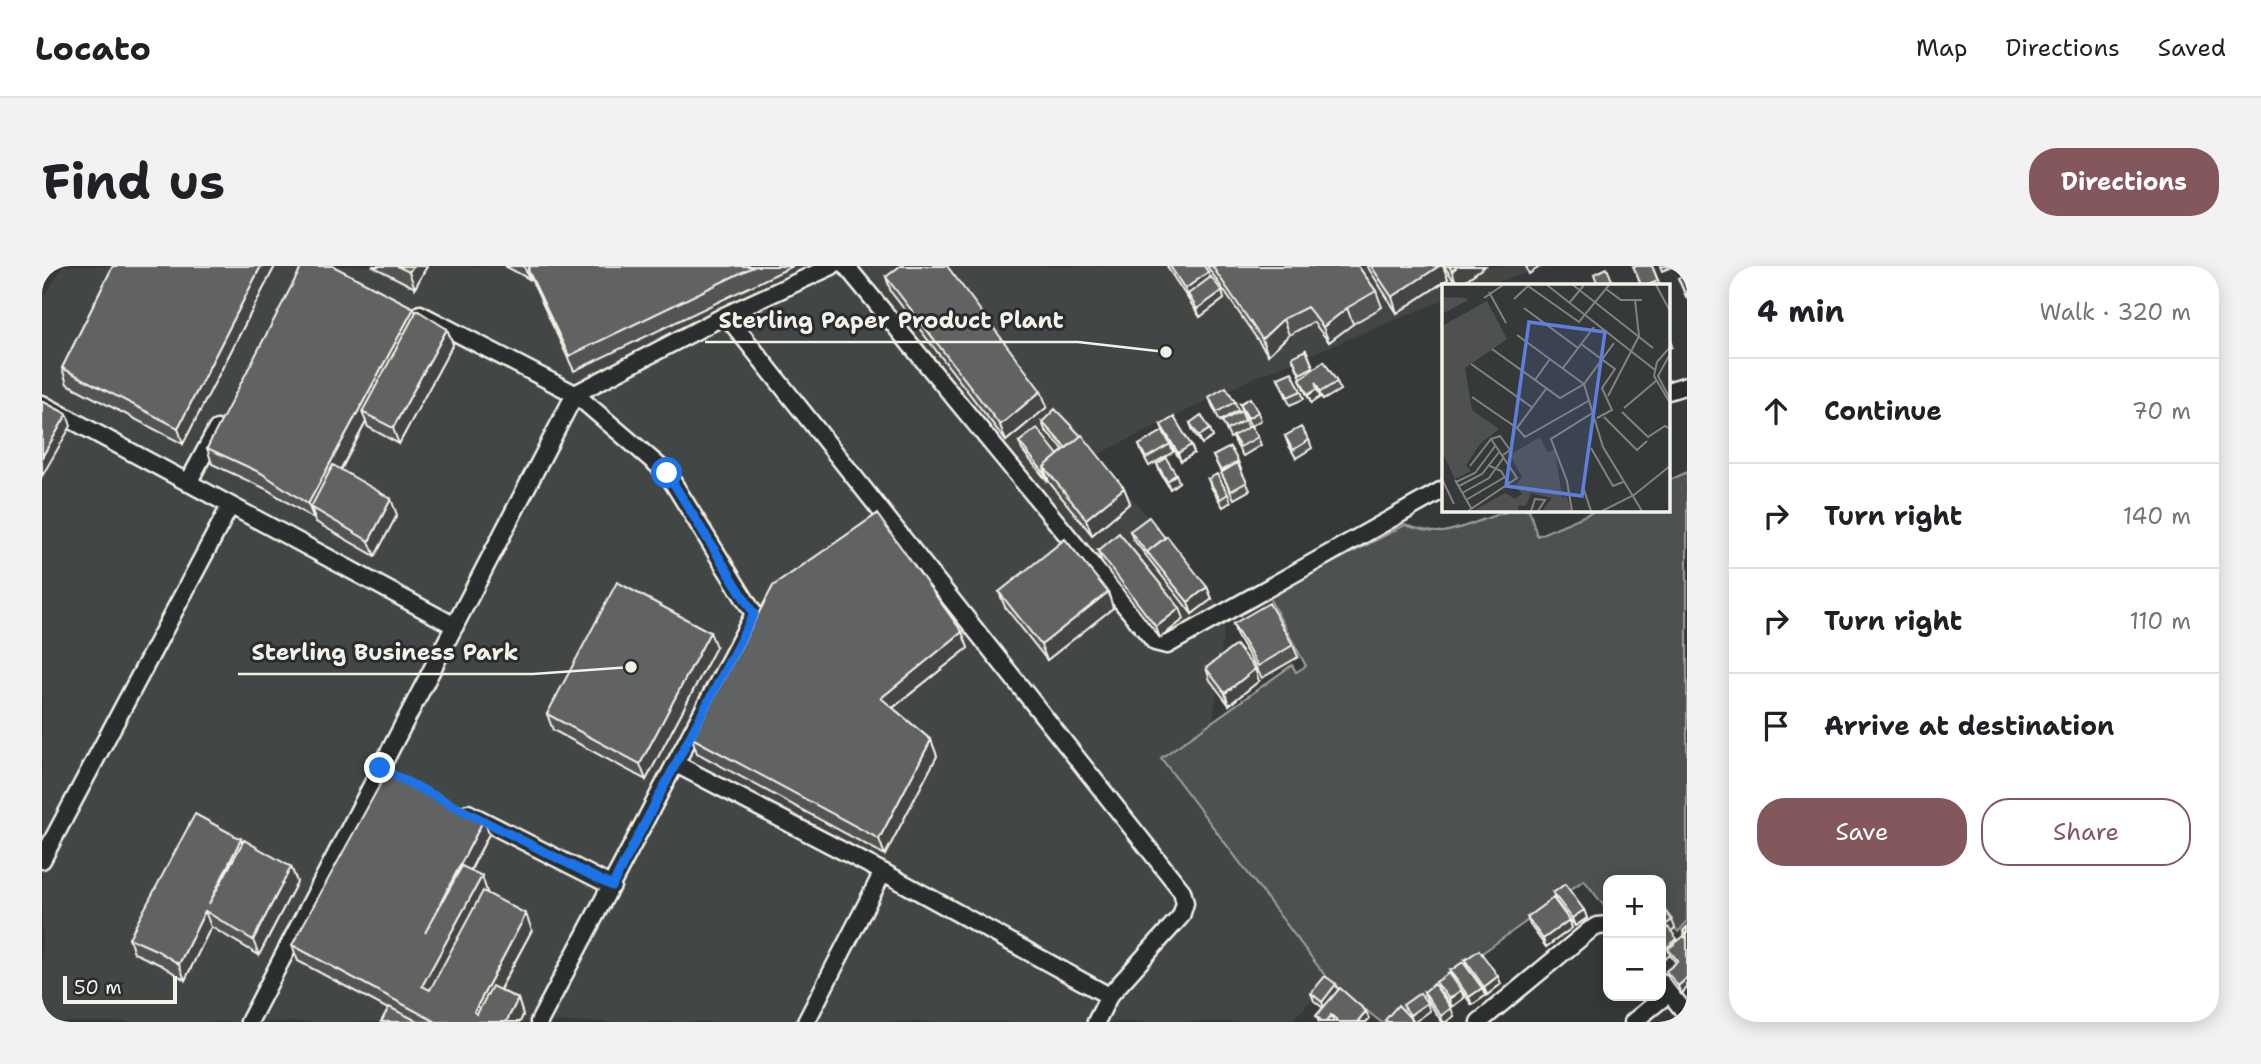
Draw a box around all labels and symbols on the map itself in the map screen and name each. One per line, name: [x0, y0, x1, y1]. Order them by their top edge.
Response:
inset map: [1442, 284, 1670, 511]
callout: Sterling Paper Product Plant: [705, 298, 1078, 342]
text: Sterling Paper Product Plant: [718, 305, 1064, 335]
route start: [651, 457, 682, 488]
callout: Sterling Business Park: [238, 630, 533, 674]
text: Sterling Business Park: [252, 637, 518, 667]
route end: [364, 752, 395, 783]
scale bar: [63, 973, 177, 1005]

